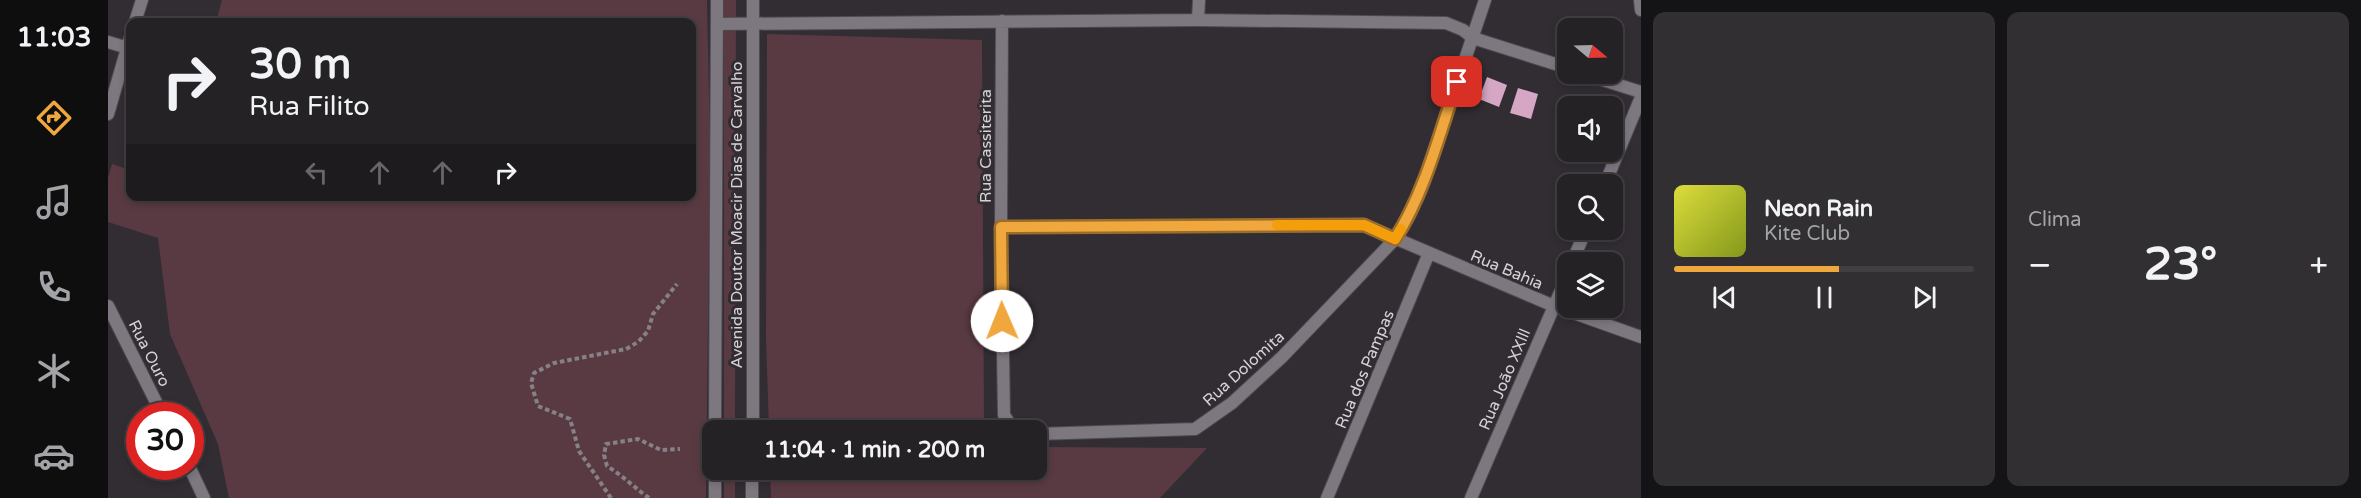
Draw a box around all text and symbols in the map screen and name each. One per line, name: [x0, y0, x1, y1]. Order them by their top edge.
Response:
north arrow: [1557, 18, 1623, 84]
map controls: [1557, 18, 1623, 318]
text: 11:03: [17, 21, 91, 54]
text: 30 m: [249, 39, 351, 90]
icon: right: [150, 42, 228, 120]
pin: [1431, 56, 1482, 107]
street label: Avenida Doutor Moacir Dias de Carvalho: [727, 62, 747, 368]
icon: arrive: [1440, 65, 1473, 98]
street label: Rua Cassiterita: [976, 89, 996, 203]
text: Rua Filito: [249, 90, 370, 123]
button: sound: [1557, 96, 1623, 162]
icon: directions: [33, 97, 75, 139]
icon: left: [300, 156, 333, 189]
icon: ahead: [363, 156, 396, 189]
icon: ahead: [426, 156, 459, 189]
icon: right: [489, 156, 522, 189]
button: search: [1557, 174, 1623, 240]
icon: music: [33, 181, 75, 223]
text: Neon Rain: [1764, 196, 1873, 222]
text: Clima: [2028, 208, 2081, 232]
text: Kite Club: [1764, 222, 1850, 246]
text: 23°: [2144, 238, 2217, 292]
street label: Rua Bahia: [1467, 246, 1546, 294]
text: −: [2028, 246, 2052, 285]
text: +: [2309, 246, 2328, 285]
button: layers: [1557, 252, 1623, 318]
icon: phone: [33, 266, 75, 308]
icon: previous: [1708, 281, 1741, 314]
icon: pause: [1808, 281, 1841, 314]
icon: next: [1908, 281, 1941, 314]
position arrow: [970, 289, 1034, 353]
street label: Rua dos Pampas: [1331, 307, 1399, 432]
street label: Rua Ouro: [124, 317, 174, 390]
street label: Rua João XXlll: [1475, 326, 1535, 433]
street label: Rua Dolomita: [1199, 327, 1289, 411]
icon: climate: [33, 350, 75, 392]
speed limit sign: 30: [126, 402, 204, 480]
icon: car: [33, 435, 75, 477]
text: 11:04 · 1 min · 200 m: [764, 437, 985, 463]

